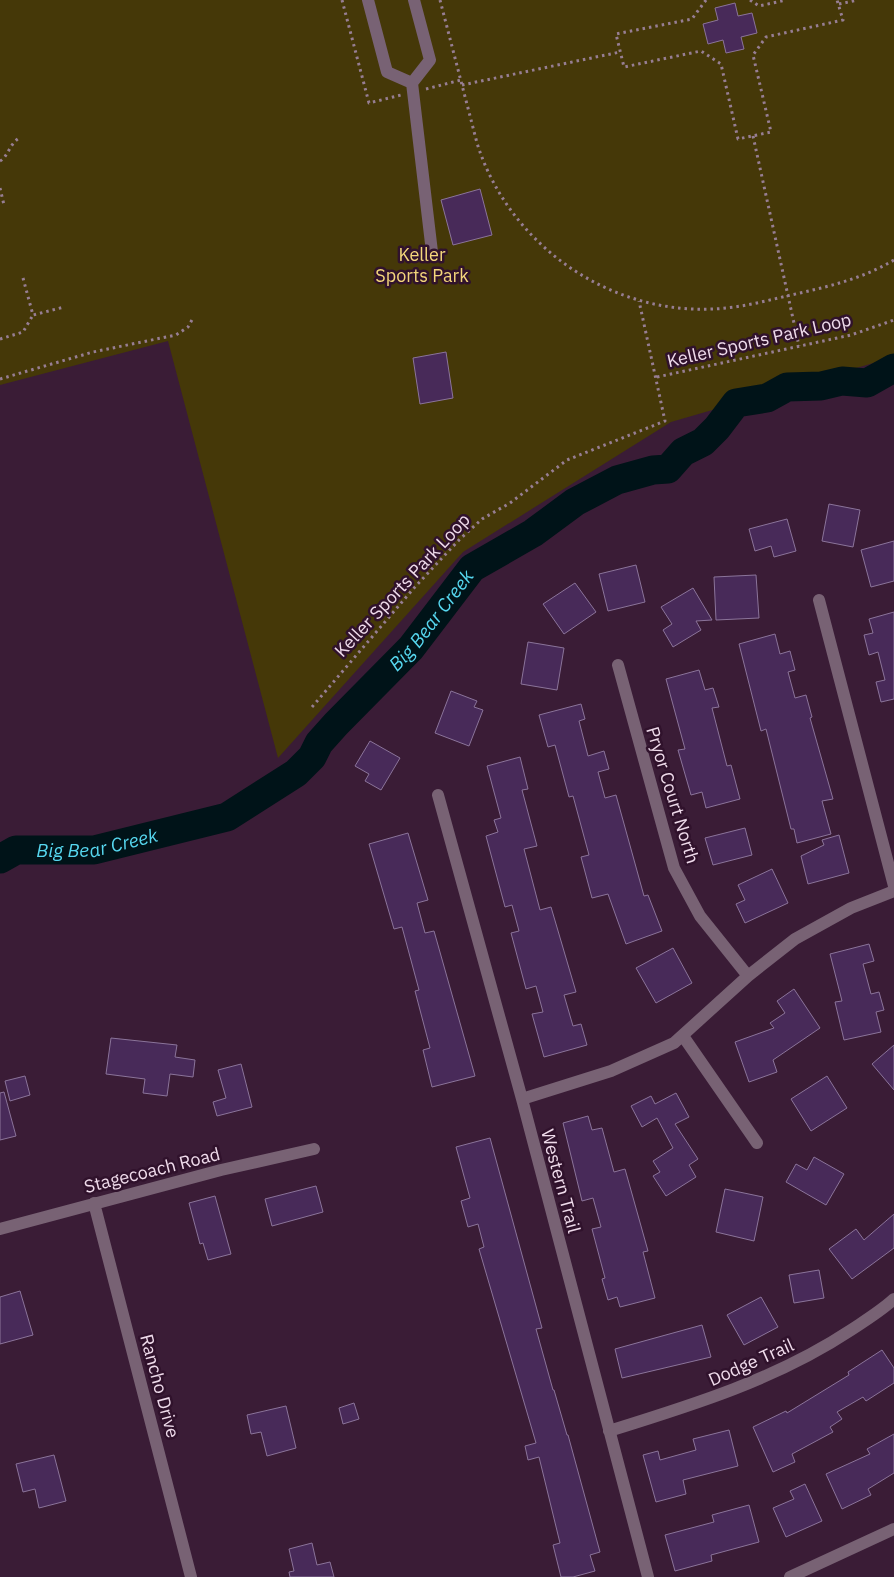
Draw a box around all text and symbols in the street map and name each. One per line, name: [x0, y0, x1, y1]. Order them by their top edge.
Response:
park label: Keller Sports Park: [375, 243, 469, 287]
street label: Keller Sports Park Loop: [665, 308, 853, 372]
street label: Keller Sports Park Loop: [329, 508, 475, 662]
water label: Big Bear Creek: [383, 564, 479, 676]
street label: Pryor Court North: [641, 724, 705, 866]
water label: Big Bear Creek: [36, 822, 161, 863]
street label: Western Trail: [536, 1127, 586, 1236]
street label: Stagecoach Road: [82, 1142, 222, 1198]
street label: Rancho Drive: [135, 1332, 185, 1441]
street label: Dodge Trail: [705, 1333, 797, 1391]

